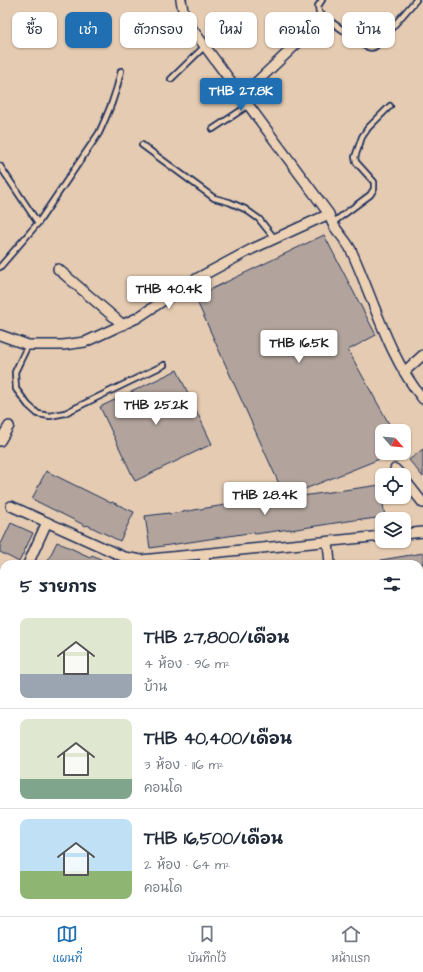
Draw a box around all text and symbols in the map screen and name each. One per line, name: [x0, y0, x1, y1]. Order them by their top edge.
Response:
chip: ซื้อ: [12, 12, 57, 48]
chip: เช่า: [65, 12, 112, 48]
chip: ตัวกรอง: [120, 12, 197, 48]
chip: ใหม่: [205, 12, 257, 48]
chip: คอนโด: [265, 12, 334, 48]
chip: บ้าน: [342, 12, 395, 48]
pin: THB 27.8K: [195, 78, 287, 112]
text: THB 27.8K: [209, 82, 273, 100]
pin: THB 40.4K: [123, 276, 215, 310]
text: THB 40.4K: [136, 280, 202, 298]
pin: THB 16.5K: [253, 330, 345, 364]
text: THB 16.5K: [269, 334, 329, 352]
pin: THB 25.2K: [110, 392, 202, 426]
text: THB 25.2K: [124, 396, 188, 414]
north arrow: [375, 424, 411, 460]
map controls: [375, 424, 411, 548]
button: locate: [375, 468, 411, 504]
pin: THB 28.4K: [219, 482, 311, 516]
text: THB 28.4K: [233, 486, 297, 504]
button: layers: [375, 512, 411, 548]
icon: filters: [381, 573, 403, 595]
text: 5 รายการ: [20, 575, 97, 599]
text: THB 27,800/เดือน: [144, 626, 289, 650]
icon: home: [52, 634, 100, 682]
text: 4 ห้อง · 96 m²: [144, 655, 230, 673]
text: บ้าน: [144, 678, 167, 696]
text: THB 40,400/เดือน: [144, 727, 292, 751]
icon: home: [52, 735, 100, 783]
text: 3 ห้อง · 116 m²: [144, 756, 224, 774]
text: คอนโด: [144, 779, 182, 797]
text: THB 16,500/เดือน: [144, 827, 283, 851]
icon: home: [52, 835, 100, 883]
text: 2 ห้อง · 64 m²: [144, 856, 230, 874]
text: คอนโด: [144, 879, 182, 897]
tab: แผนที่: [53, 923, 82, 966]
tab: บันทึกไว้: [187, 923, 226, 966]
tab: หน้าแรก: [331, 923, 370, 966]

